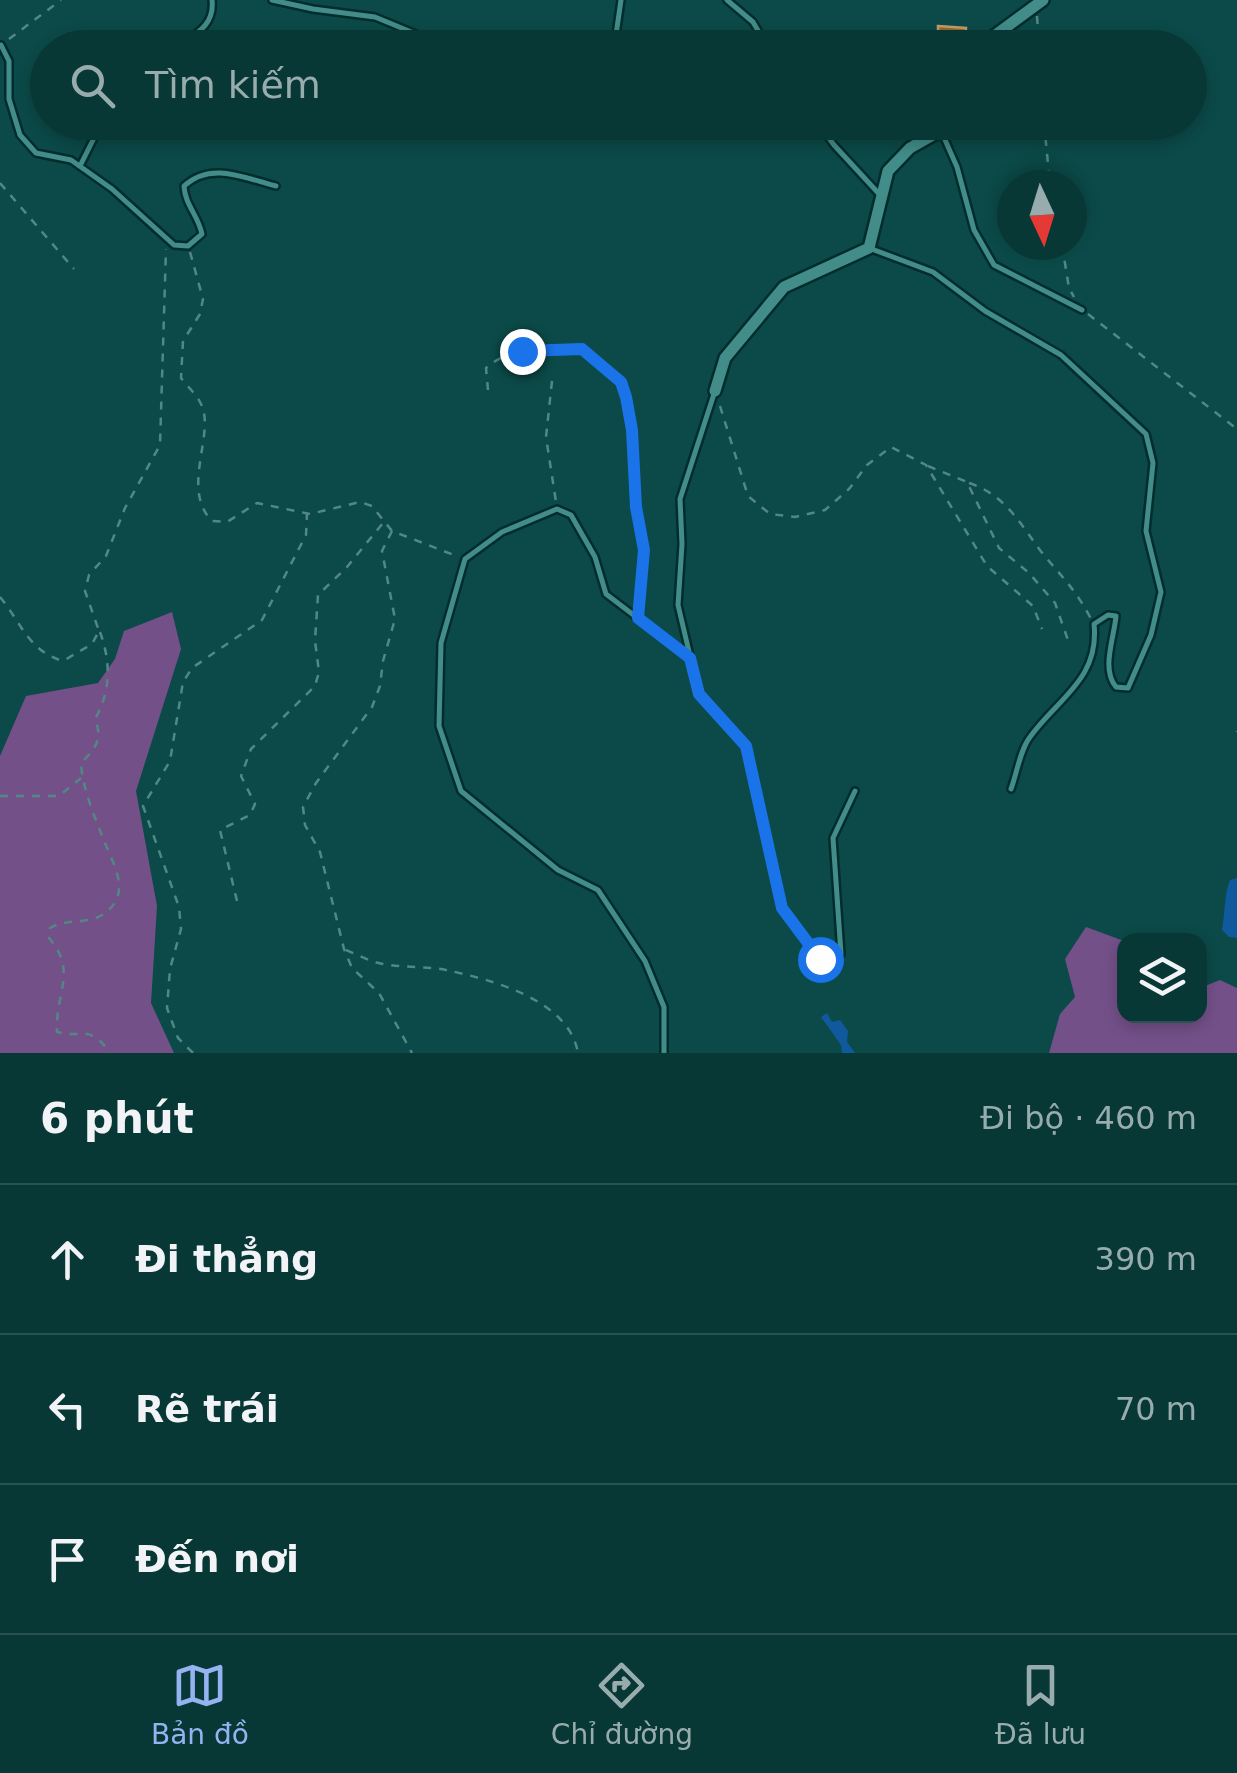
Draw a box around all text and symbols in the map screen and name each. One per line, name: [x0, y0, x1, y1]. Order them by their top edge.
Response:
search box: [30, 30, 1207, 140]
icon: search: [65, 58, 120, 113]
text: Tìm kiếm: [145, 63, 321, 107]
north arrow: [997, 170, 1087, 260]
route end: [500, 329, 546, 375]
map controls: [1117, 933, 1207, 1023]
button: layers: [1117, 933, 1207, 1023]
route start: [798, 937, 844, 983]
text: 6 phút: [40, 1094, 194, 1143]
text: Đi bộ · 460 m: [980, 1099, 1197, 1137]
icon: ahead: [40, 1232, 95, 1287]
text: Đi thẳng: [135, 1237, 318, 1281]
text: 390 m: [1095, 1240, 1197, 1278]
icon: left: [40, 1382, 95, 1437]
text: Rẽ trái: [135, 1387, 279, 1431]
text: 70 m: [1115, 1390, 1197, 1428]
icon: arrive: [40, 1532, 95, 1587]
text: Đến nơi: [135, 1537, 299, 1581]
tab: Bản đồ: [151, 1658, 249, 1751]
tab: Chỉ đường: [551, 1658, 693, 1751]
tab: Đã lưu: [995, 1658, 1086, 1751]

